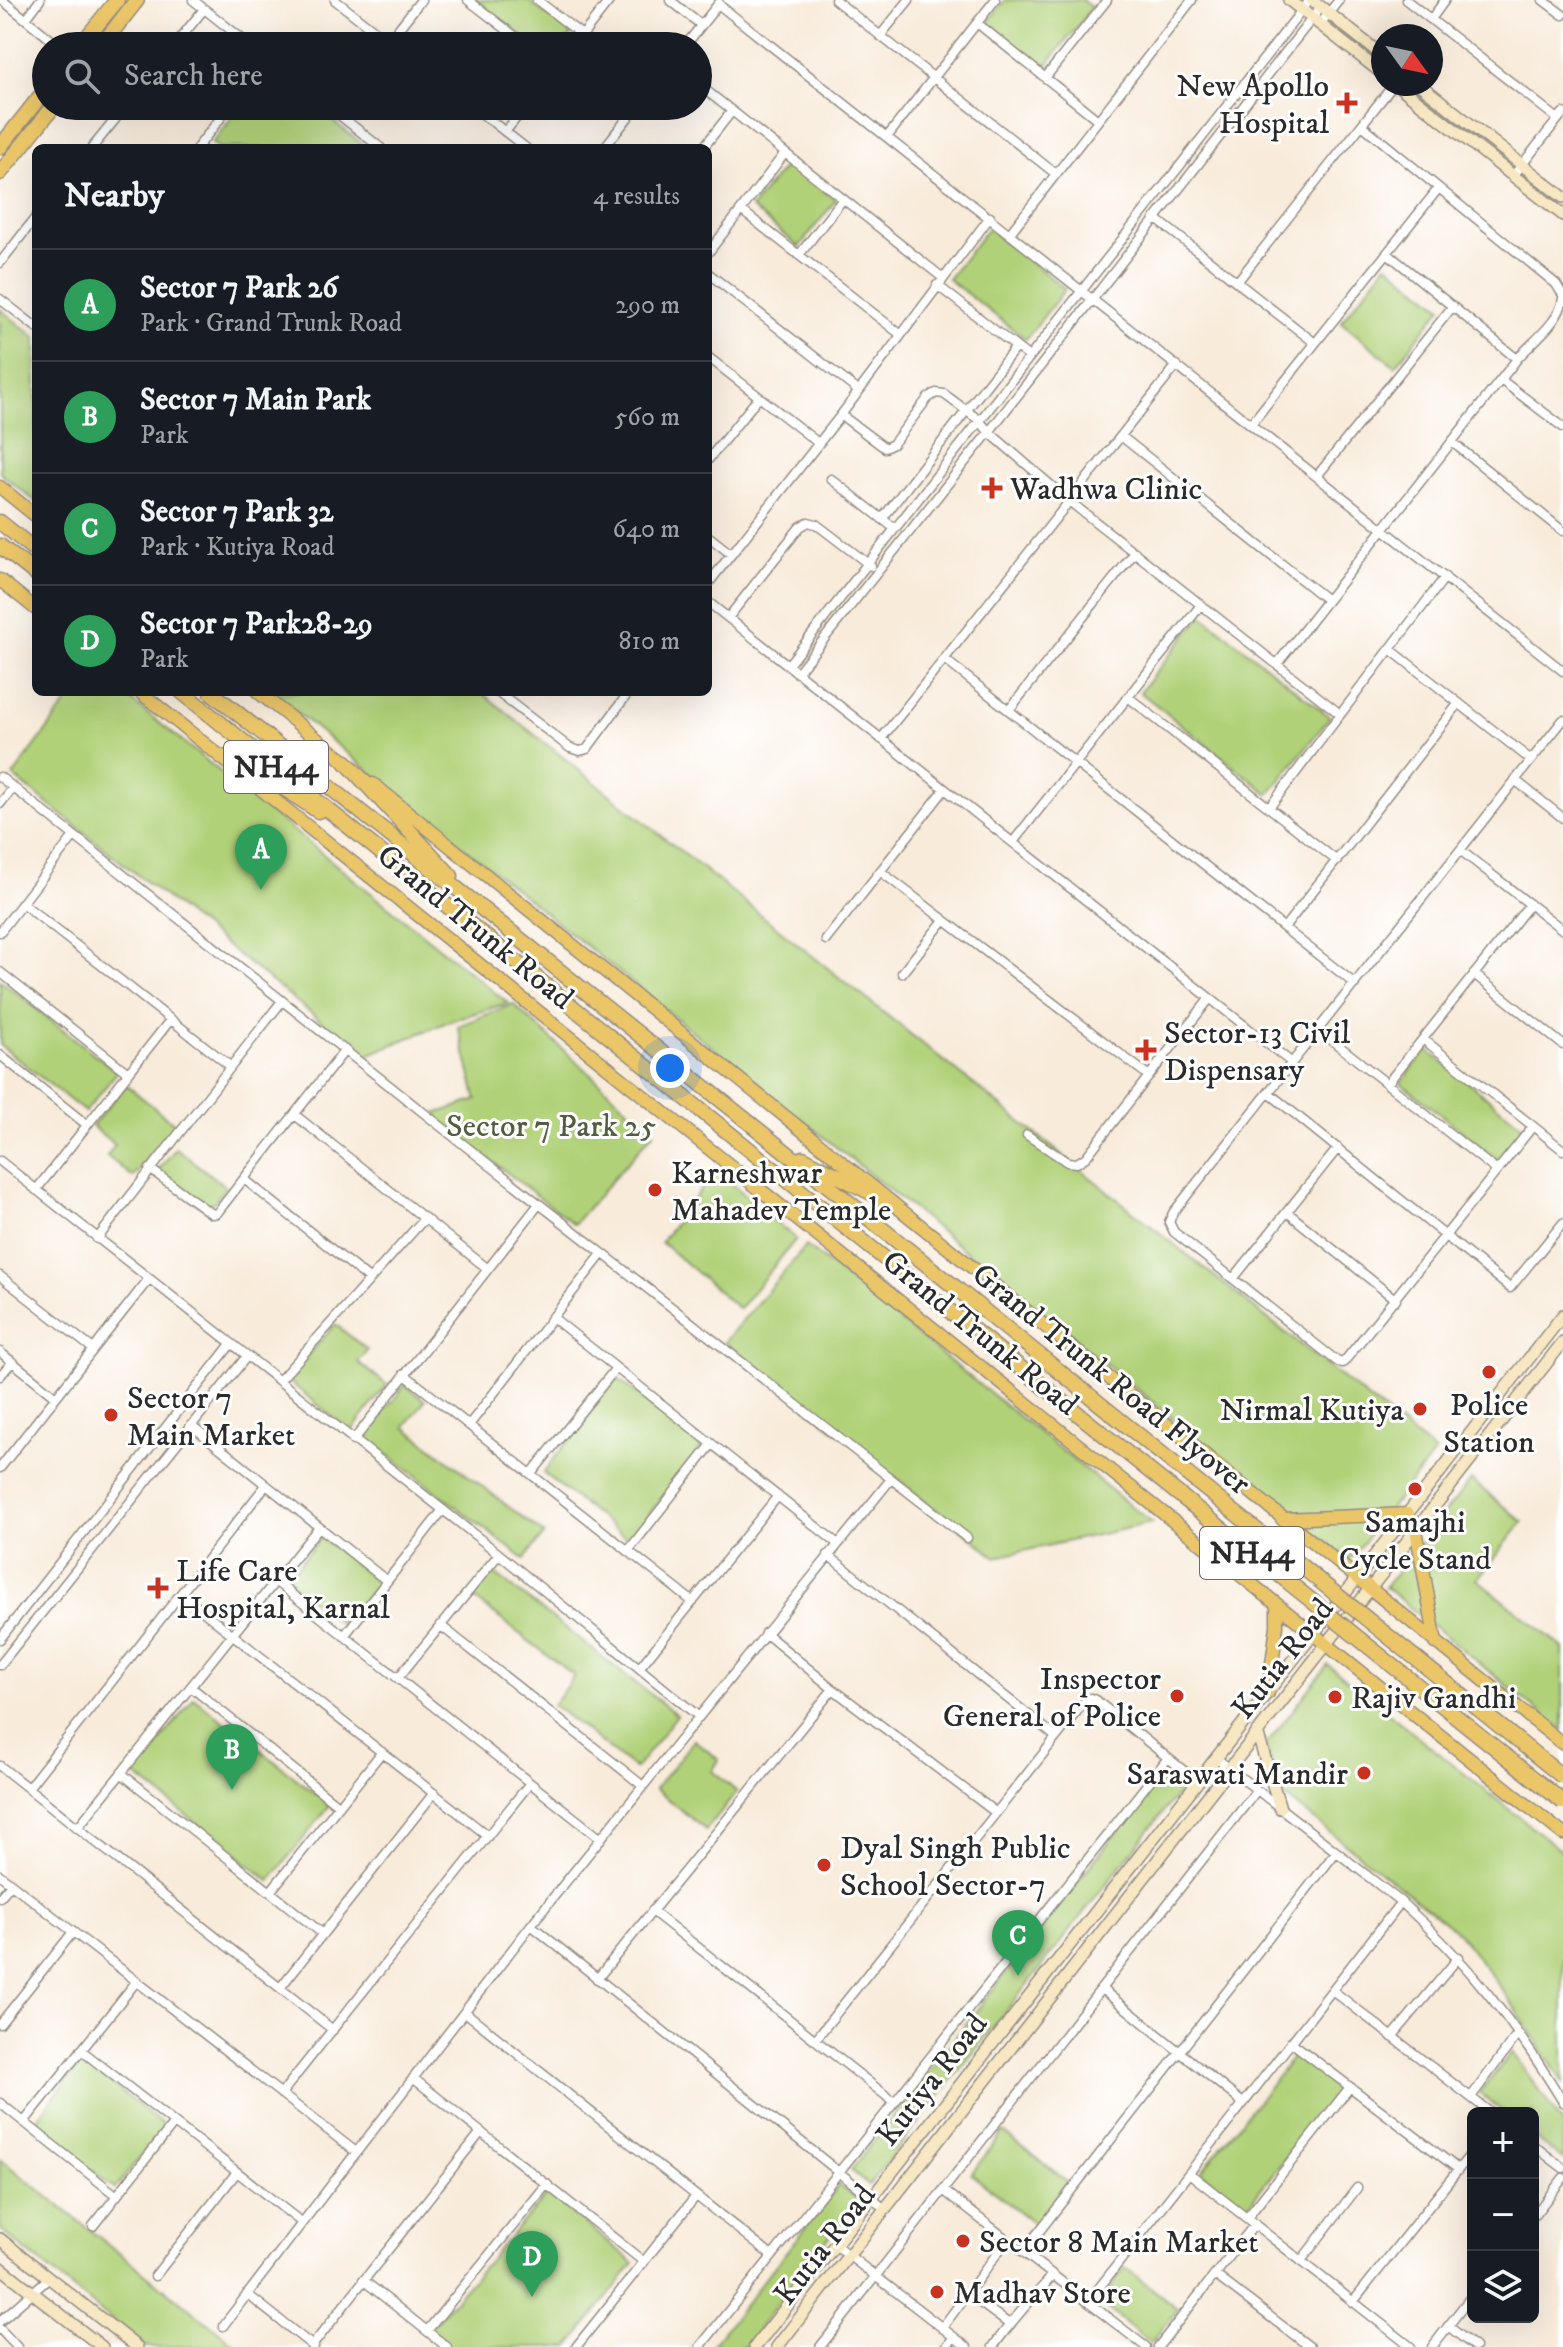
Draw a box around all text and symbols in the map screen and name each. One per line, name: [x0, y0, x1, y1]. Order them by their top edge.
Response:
north arrow: [1371, 24, 1443, 96]
search box: [32, 32, 712, 120]
icon: search: [60, 54, 104, 98]
text: Search here: [124, 58, 263, 95]
place label: New Apollo Hospital: [1176, 67, 1329, 144]
marker: New Apollo Hospital: [1336, 92, 1358, 114]
text: Nearby: [64, 175, 165, 217]
text: 4 results: [593, 180, 680, 213]
text: Sector 7 Park 26: [140, 270, 338, 307]
text: A: [82, 289, 98, 322]
text: 290 m: [615, 289, 680, 322]
text: Park · Grand Trunk Road: [140, 307, 402, 340]
text: Sector 7 Main Park: [140, 382, 371, 419]
text: B: [82, 401, 98, 434]
text: 560 m: [614, 401, 680, 434]
text: Park: [140, 419, 189, 452]
place label: Wadhwa Clinic: [1009, 470, 1202, 510]
marker: Wadhwa Clinic: [981, 477, 1003, 499]
text: Sector 7 Park 32: [140, 494, 333, 531]
text: C: [81, 513, 99, 546]
text: 640 m: [612, 513, 680, 546]
text: Park · Kutiya Road: [140, 531, 334, 564]
text: Sector 7 Park28-29: [140, 606, 373, 643]
text: D: [80, 625, 100, 658]
text: 810 m: [618, 625, 680, 658]
text: Park: [140, 643, 189, 676]
road number: NH44: [224, 741, 328, 793]
pin: A: [235, 824, 287, 890]
street label: Grand Trunk Road: [368, 836, 581, 1019]
place label: Sector-13 Civil Dispensary: [1164, 1014, 1351, 1091]
marker: Sector-13 Civil Dispensary: [1135, 1039, 1157, 1061]
your location: [650, 1048, 690, 1088]
park label: Sector 7 Park 25: [446, 1107, 656, 1147]
place label: Karneshwar Mahadev Temple: [671, 1154, 891, 1231]
marker: Karneshwar Mahadev Temple: [646, 1181, 664, 1199]
street label: Grand Trunk Road: [873, 1242, 1086, 1425]
street label: Grand Trunk Road Flyover: [963, 1255, 1258, 1504]
marker: Police Station: [1480, 1363, 1498, 1381]
place label: Sector 7 Main Market: [127, 1379, 295, 1456]
place label: Police Station: [1443, 1386, 1535, 1463]
place label: Nirmal Kutiya: [1219, 1391, 1404, 1431]
marker: Nirmal Kutiya: [1411, 1400, 1429, 1418]
marker: Sector 7 Main Market: [102, 1406, 120, 1424]
marker: Samajhi Cycle Stand: [1406, 1480, 1424, 1498]
place label: Samajhi Cycle Stand: [1339, 1503, 1491, 1580]
road number: NH44: [1200, 1527, 1304, 1579]
place label: Life Care Hospital, Karnal: [176, 1552, 390, 1629]
marker: Life Care Hospital, Karnal: [147, 1577, 169, 1599]
street label: Kutia Road: [1224, 1591, 1343, 1728]
place label: Inspector General of Police: [943, 1660, 1161, 1737]
place label: Rajiv Gandhi: [1351, 1679, 1516, 1719]
marker: Inspector General of Police: [1168, 1687, 1186, 1705]
marker: Rajiv Gandhi: [1326, 1688, 1344, 1706]
pin: B: [206, 1724, 258, 1790]
place label: Saraswati Mandir: [1126, 1755, 1348, 1795]
marker: Saraswati Mandir: [1355, 1764, 1373, 1782]
place label: Dyal Singh Public School Sector-7: [840, 1829, 1071, 1906]
marker: Dyal Singh Public School Sector-7: [815, 1856, 833, 1874]
pin: C: [992, 1910, 1044, 1976]
street label: Kutiya Road: [868, 2006, 997, 2155]
map controls: [1467, 2107, 1539, 2323]
button: +: [1467, 2107, 1539, 2179]
street label: Kutia Road: [766, 2177, 885, 2314]
button: −: [1467, 2179, 1539, 2251]
place label: Sector 8 Main Market: [979, 2223, 1259, 2263]
pin: D: [506, 2231, 558, 2297]
marker: Sector 8 Main Market: [954, 2232, 972, 2250]
button: layers: [1467, 2251, 1539, 2323]
place label: Madhav Store: [953, 2274, 1131, 2314]
marker: Madhav Store: [928, 2283, 946, 2301]

